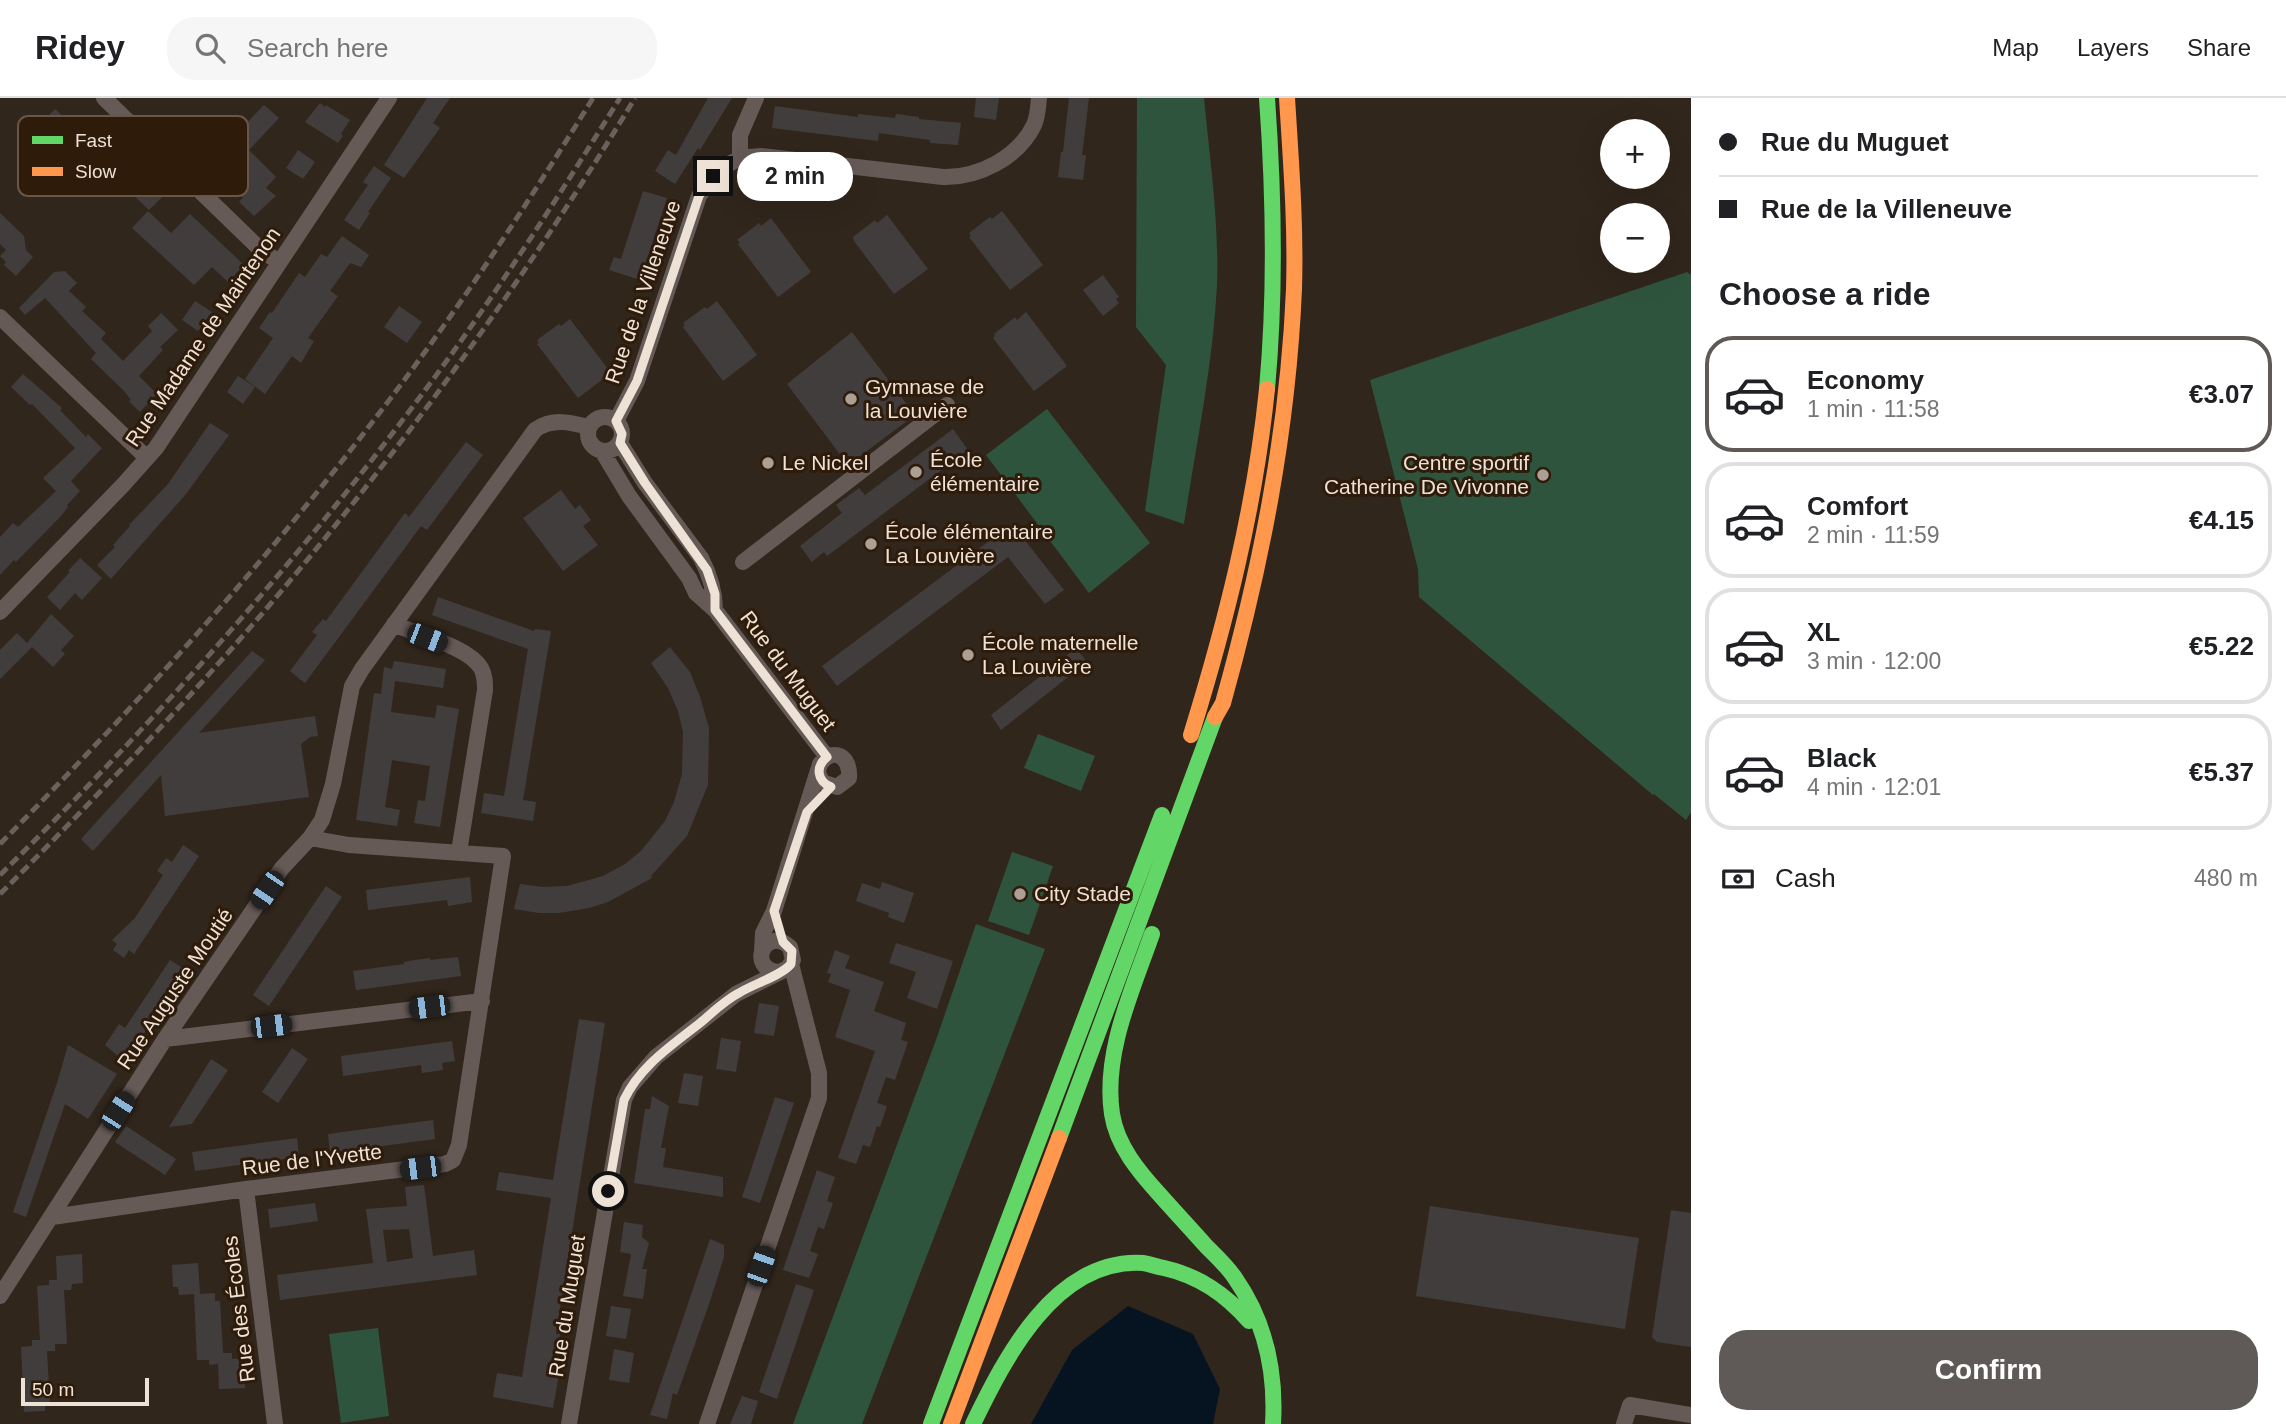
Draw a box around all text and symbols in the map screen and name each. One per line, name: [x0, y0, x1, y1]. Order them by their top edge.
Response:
search box: [167, 17, 657, 80]
text: Ridey: [35, 29, 125, 66]
icon: search: [191, 29, 229, 67]
text: Search here: [247, 33, 389, 63]
text: Map: [1992, 34, 2039, 61]
text: Layers: [2077, 34, 2149, 61]
text: Share: [2187, 34, 2251, 61]
legend: [18, 116, 248, 196]
map controls: [1600, 119, 1670, 273]
button: +: [1600, 119, 1670, 189]
text: Rue du Muguet: [1761, 127, 1949, 157]
text: Fast: [75, 130, 113, 151]
callout: 2 min: [738, 152, 853, 200]
route end: [697, 160, 729, 192]
text: Slow: [75, 161, 116, 182]
text: 2 min: [765, 163, 825, 189]
text: Rue de la Villeneuve: [1761, 194, 2012, 224]
street label: Rue de la Villeneuve: [600, 197, 685, 386]
button: −: [1600, 203, 1670, 273]
street label: Rue Madame de Maintenon: [121, 223, 285, 451]
text: Choose a ride: [1719, 276, 1931, 312]
icon: car: [1723, 363, 1786, 426]
text: Economy: [1807, 365, 1924, 395]
place label: Gymnase de la Louvière: [865, 375, 984, 422]
text: €3.07: [2189, 379, 2254, 409]
marker: Gymnase de la Louvière: [843, 391, 859, 407]
text: 1 min · 11:58: [1807, 396, 1940, 422]
place label: École élémentaire: [930, 448, 1040, 495]
place label: Le Nickel: [782, 451, 868, 474]
place label: Centre sportif Catherine De Vivonne: [1324, 451, 1529, 498]
marker: Le Nickel: [760, 455, 776, 471]
marker: École élémentaire: [908, 464, 924, 480]
marker: Centre sportif Catherine De Vivonne: [1535, 467, 1551, 483]
icon: car: [1723, 489, 1786, 552]
text: Comfort: [1807, 491, 1908, 521]
text: €4.15: [2189, 505, 2254, 535]
place label: École élémentaire La Louvière: [885, 520, 1053, 567]
text: 2 min · 11:59: [1807, 522, 1940, 548]
marker: École élémentaire La Louvière: [863, 536, 879, 552]
street label: Rue du Muguet: [736, 606, 841, 735]
icon: car: [1723, 615, 1786, 678]
text: XL: [1807, 617, 1840, 647]
car: [404, 621, 451, 655]
place label: École maternelle La Louvière: [982, 631, 1138, 678]
text: €5.22: [2189, 631, 2254, 661]
marker: École maternelle La Louvière: [960, 647, 976, 663]
text: 3 min · 12:00: [1807, 648, 1941, 674]
icon: car: [1723, 741, 1786, 804]
text: Black: [1807, 743, 1876, 773]
text: €5.37: [2189, 757, 2254, 787]
text: 4 min · 12:01: [1807, 774, 1941, 800]
icon: cash: [1719, 860, 1757, 898]
text: Cash: [1775, 863, 1836, 893]
text: 480 m: [2194, 865, 2258, 891]
car: [247, 867, 288, 913]
place label: City Stade: [1034, 882, 1131, 905]
marker: City Stade: [1012, 886, 1028, 902]
street label: Rue Auguste Moutié: [112, 904, 237, 1074]
car: [407, 994, 452, 1020]
car: [249, 1013, 294, 1039]
car: [98, 1088, 139, 1134]
street label: Rue de l'Yvette: [241, 1140, 383, 1179]
car: [398, 1155, 443, 1181]
route start: [592, 1175, 624, 1207]
street label: Rue du Muguet: [544, 1233, 589, 1379]
street label: Rue des Écoles: [218, 1235, 259, 1383]
car: [745, 1243, 778, 1289]
button: Confirm: [1719, 1330, 2258, 1410]
scale bar: [21, 1375, 149, 1407]
text: 50 m: [32, 1379, 74, 1400]

